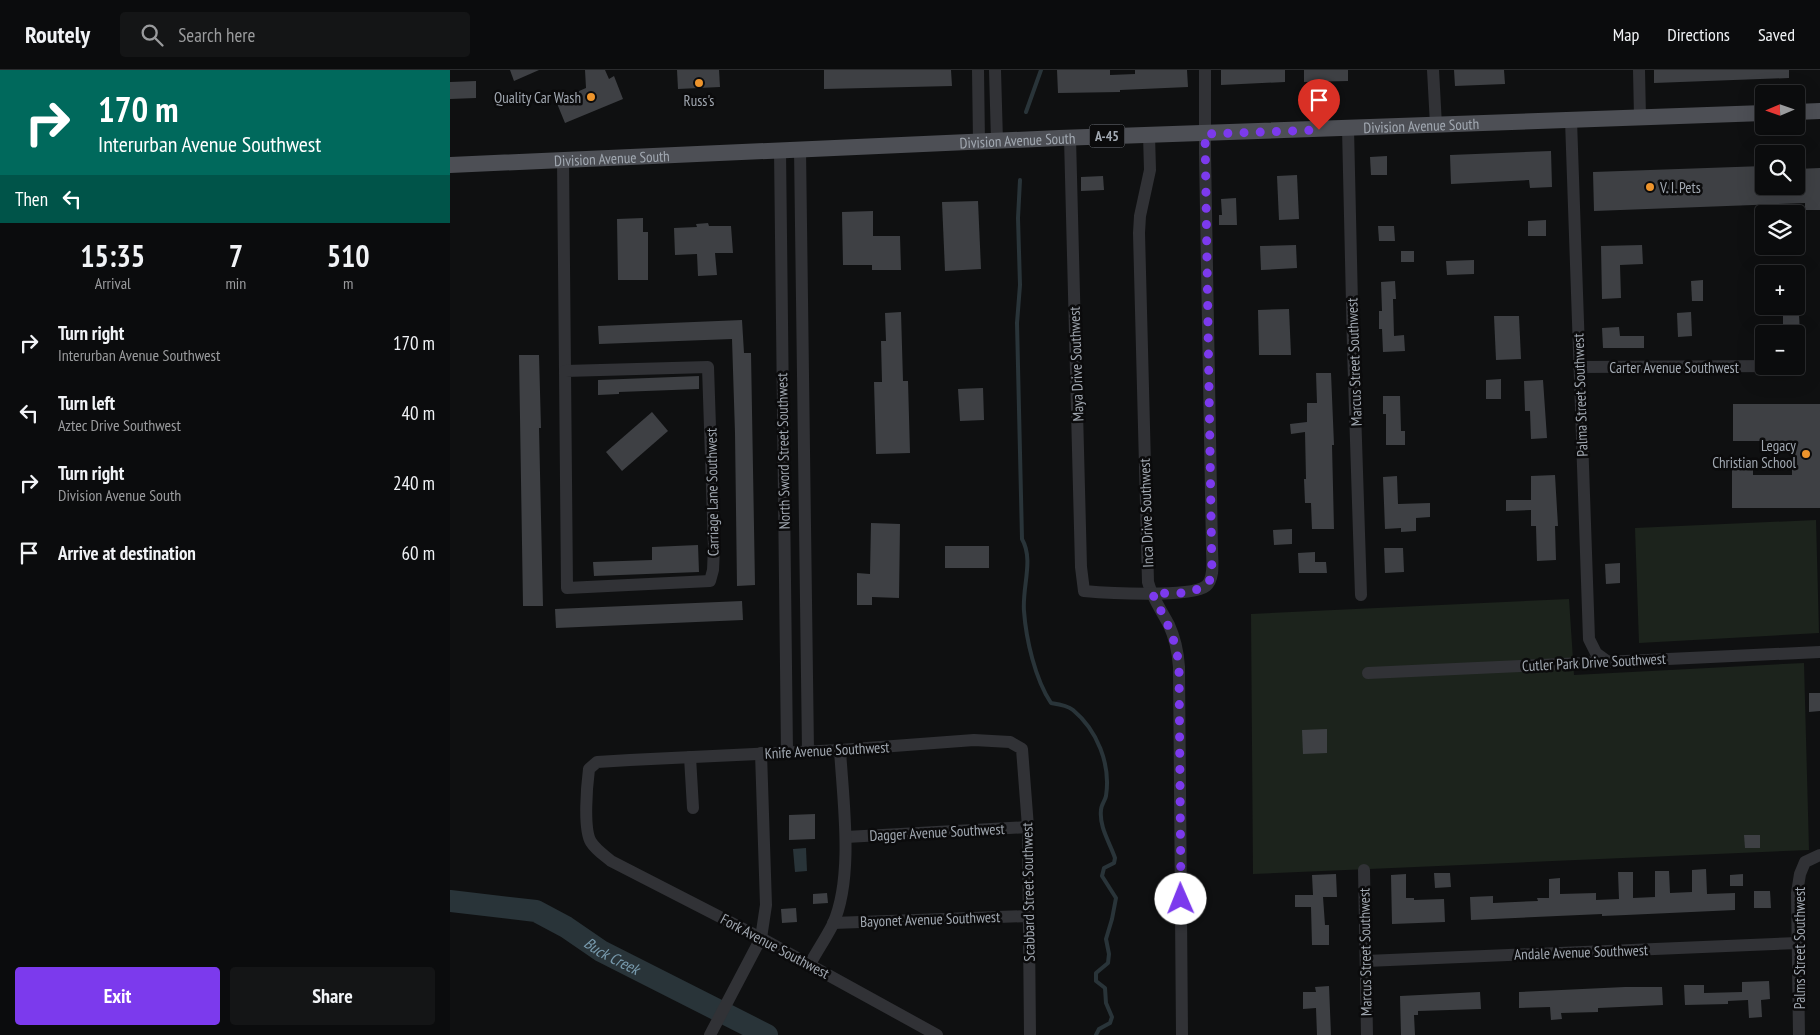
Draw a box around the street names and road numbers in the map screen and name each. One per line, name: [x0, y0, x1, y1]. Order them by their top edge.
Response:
street label: Division Avenue South: [1363, 114, 1479, 137]
road number: A-45: [1090, 124, 1124, 148]
street label: Division Avenue South: [959, 128, 1076, 152]
street label: Division Avenue South: [554, 146, 670, 170]
street label: Marcus Street Southwest: [1342, 298, 1366, 426]
street label: Maya Drive Southwest: [1064, 306, 1088, 422]
street label: Palma Street Southwest: [1568, 333, 1592, 457]
street label: Carter Avenue Southwest: [1609, 358, 1739, 377]
street label: North Sword Street Southwest: [772, 372, 794, 530]
street label: Carriage Lane Southwest: [701, 428, 723, 556]
street label: Inca Drive Southwest: [1135, 458, 1157, 568]
street label: Cutler Park Drive Southwest: [1522, 649, 1666, 675]
street label: Knife Avenue Southwest: [764, 737, 890, 763]
street label: Dagger Avenue Southwest: [869, 819, 1005, 845]
street label: Scabbard Street Southwest: [1017, 822, 1039, 962]
street label: Palms Street Southwest: [1790, 887, 1809, 1009]
street label: Marcus Street Southwest: [1354, 888, 1376, 1016]
street label: Bayonet Avenue Southwest: [860, 907, 1000, 931]
street label: Fork Avenue Southwest: [717, 909, 833, 983]
street label: Andale Avenue Southwest: [1514, 940, 1648, 964]

